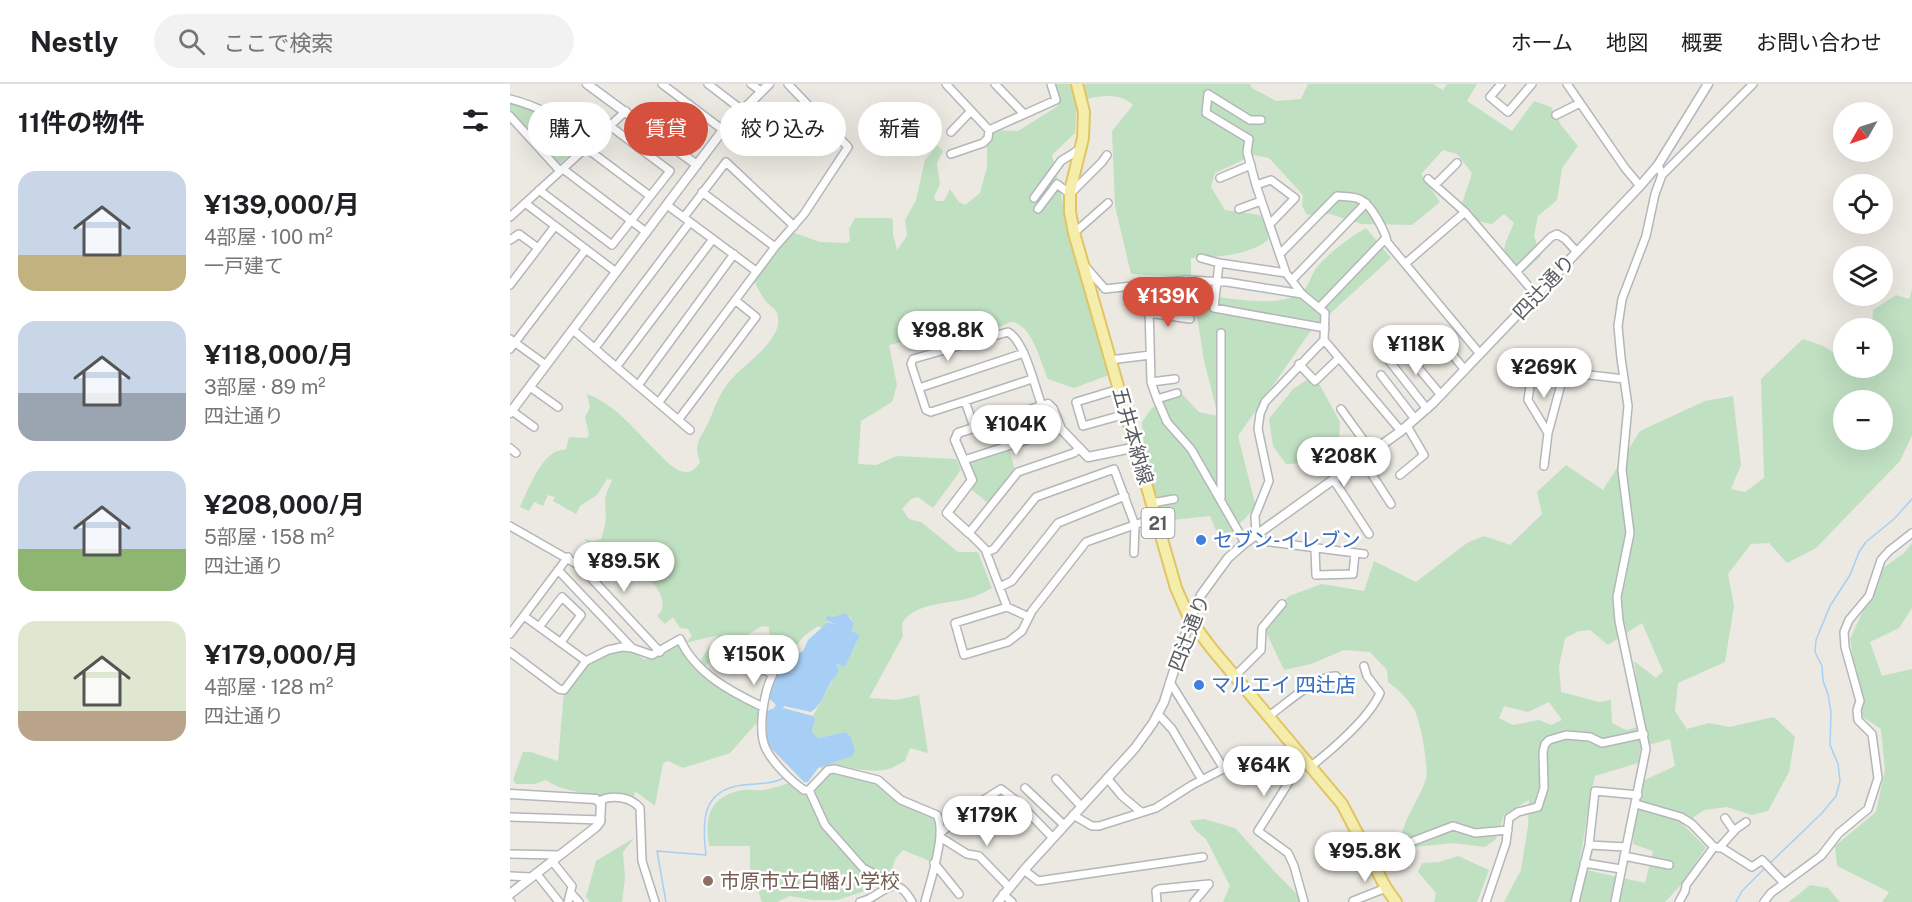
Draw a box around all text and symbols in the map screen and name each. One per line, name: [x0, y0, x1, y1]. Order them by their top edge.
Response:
search box: [154, 14, 574, 68]
text: Nestly: [30, 25, 118, 58]
icon: search: [175, 25, 208, 58]
text: ここで検索: [223, 30, 333, 56]
text: ホーム: [1511, 30, 1573, 55]
text: 地図: [1606, 30, 1648, 55]
text: 概要: [1681, 30, 1723, 55]
text: お問い合わせ: [1756, 30, 1882, 55]
chip: 購入: [528, 102, 612, 156]
chip: 賃貸: [624, 102, 708, 156]
chip: 絞り込み: [720, 102, 846, 156]
chip: 新着: [858, 102, 942, 156]
north arrow: [1833, 102, 1893, 162]
map controls: [1833, 102, 1893, 450]
icon: filters: [459, 104, 492, 137]
text: 11件の物件: [18, 107, 144, 138]
button: locate: [1833, 174, 1893, 234]
text: ¥139,000/月: [204, 189, 360, 220]
icon: home: [66, 195, 138, 267]
text: 4部屋 · 100 m²: [204, 225, 333, 249]
button: layers: [1833, 246, 1893, 306]
street label: 四辻通り: [1508, 250, 1580, 324]
text: 一戸建て: [204, 254, 284, 278]
pin: ¥139K: [1126, 277, 1210, 328]
text: ¥139K: [1137, 284, 1199, 308]
pin: ¥98.8K: [899, 311, 997, 362]
text: ¥98.8K: [912, 318, 984, 342]
button: +: [1833, 318, 1893, 378]
pin: ¥118K: [1374, 325, 1458, 376]
text: ¥118K: [1387, 332, 1445, 356]
text: ¥118,000/月: [204, 339, 354, 370]
icon: home: [66, 345, 138, 417]
pin: ¥269K: [1502, 348, 1586, 399]
text: ¥269K: [1511, 355, 1577, 379]
text: 3部屋 · 89 m²: [204, 375, 326, 399]
street label: 五井本納線: [1108, 385, 1158, 487]
button: −: [1833, 390, 1893, 450]
text: 四辻通り: [204, 404, 284, 428]
pin: ¥104K: [974, 405, 1058, 456]
text: ¥104K: [985, 412, 1047, 436]
pin: ¥208K: [1302, 437, 1386, 488]
text: ¥208K: [1311, 444, 1377, 468]
text: ¥208,000/月: [204, 489, 365, 520]
icon: home: [66, 495, 138, 567]
road number: 21: [1142, 508, 1174, 538]
text: 5部屋 · 158 m²: [204, 525, 334, 549]
place label: セブン-イレブン: [1213, 528, 1361, 552]
marker: セブン-イレブン: [1194, 533, 1208, 547]
pin: ¥89.5K: [575, 542, 673, 593]
text: ¥89.5K: [588, 549, 660, 573]
text: 四辻通り: [204, 554, 284, 578]
street label: 四辻通り: [1163, 591, 1215, 675]
pin: ¥150K: [712, 635, 796, 686]
text: ¥179,000/月: [204, 639, 359, 670]
text: ¥150K: [723, 642, 785, 666]
icon: home: [66, 645, 138, 717]
place label: マルエイ 四辻店: [1211, 673, 1356, 697]
text: 4部屋 · 128 m²: [204, 675, 333, 699]
marker: マルエイ 四辻店: [1192, 678, 1206, 692]
text: 四辻通り: [204, 704, 284, 728]
pin: ¥64K: [1228, 746, 1300, 797]
text: ¥64K: [1237, 753, 1291, 777]
pin: ¥179K: [945, 796, 1029, 847]
text: ¥179K: [956, 803, 1018, 827]
pin: ¥95.8K: [1316, 832, 1414, 883]
text: ¥95.8K: [1328, 839, 1402, 863]
place label: 市原市立白幡小学校: [720, 869, 900, 893]
marker: 市原市立白幡小学校: [701, 874, 715, 888]

